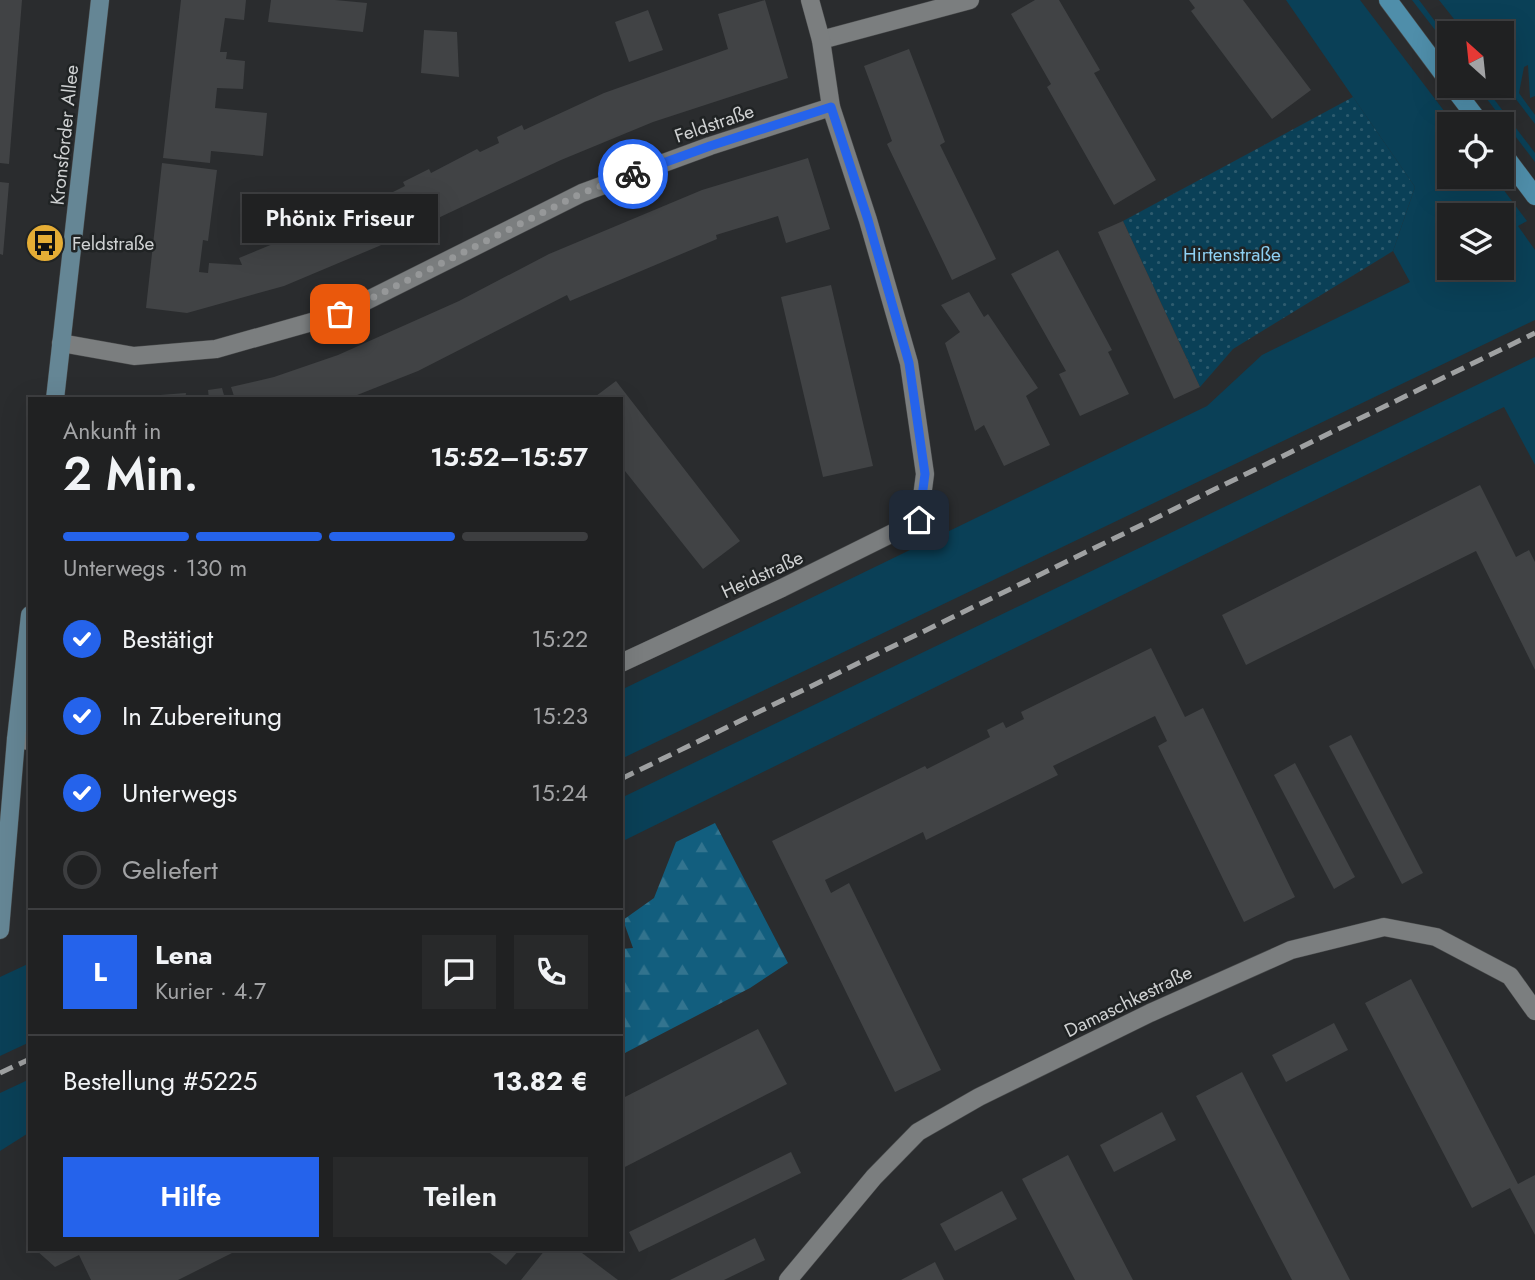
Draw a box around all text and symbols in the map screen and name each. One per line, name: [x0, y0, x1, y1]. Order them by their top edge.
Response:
north arrow: [1437, 21, 1514, 98]
map controls: [1437, 21, 1514, 280]
street label: Kronsforder Allee: [44, 63, 85, 207]
street label: Feldstraße: [671, 97, 758, 150]
button: locate: [1437, 112, 1514, 189]
courier: [598, 139, 668, 209]
icon: bike: [614, 155, 652, 193]
callout: Phönix Friseur: [242, 195, 438, 244]
text: Phönix Friseur: [266, 201, 414, 235]
button: layers: [1437, 203, 1514, 280]
bus stop icon: Feldstraße: [24, 222, 66, 264]
place label: Feldstraße: [72, 230, 155, 257]
park label: Hirtenstraße: [1183, 241, 1281, 268]
pin: [310, 284, 370, 344]
icon: bag: [321, 295, 359, 333]
text: Ankunft in: [63, 414, 161, 448]
text: 15:52–15:57: [430, 438, 588, 476]
text: 2 Min.: [63, 441, 198, 507]
pin: [889, 490, 949, 550]
icon: home: [900, 501, 938, 539]
street label: Heidstraße: [717, 544, 808, 605]
text: Unterwegs · 130 m: [63, 551, 247, 585]
icon: check: [63, 620, 101, 658]
text: Bestätigt: [122, 620, 213, 658]
text: 15:22: [532, 622, 588, 656]
icon: check: [63, 697, 101, 735]
text: In Zubereitung: [122, 697, 282, 735]
text: 15:23: [532, 699, 588, 733]
icon: check: [63, 774, 101, 812]
text: Unterwegs: [122, 774, 237, 812]
text: 15:24: [531, 776, 588, 810]
text: Geliefert: [122, 851, 218, 889]
button: chat: [422, 935, 496, 1009]
button: phone: [514, 935, 588, 1009]
text: Lena: [155, 936, 213, 974]
text: L: [93, 953, 107, 991]
street label: Damaschkestraße: [1060, 959, 1197, 1044]
text: Kurier · 4.7: [155, 974, 266, 1008]
text: Bestellung #5225: [63, 1062, 258, 1100]
text: 13.82 €: [492, 1062, 588, 1100]
button: Hilfe: [63, 1157, 319, 1237]
button: Teilen: [333, 1157, 588, 1237]

